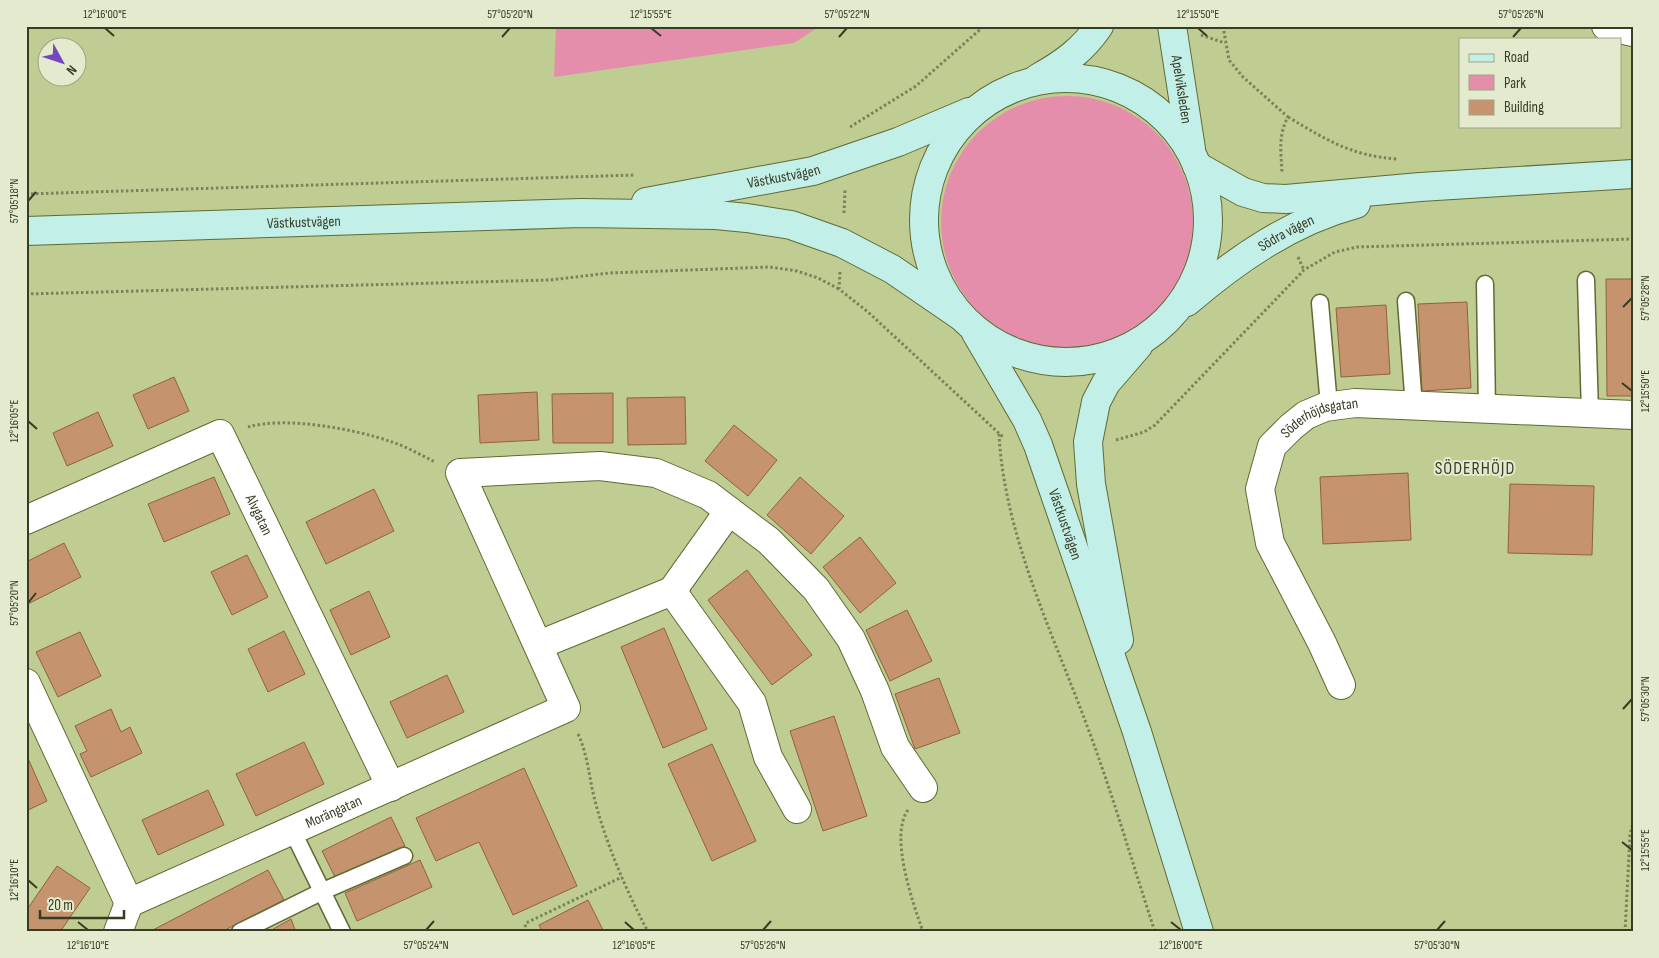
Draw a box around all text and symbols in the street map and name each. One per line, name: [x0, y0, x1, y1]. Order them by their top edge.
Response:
text: 12°16'00"E: [83, 7, 127, 22]
text: 57°05'20"N: [487, 7, 533, 22]
text: 12°15'55"E: [630, 7, 672, 22]
text: 57°05'22"N: [824, 7, 870, 22]
text: 12°15'50"E: [1177, 7, 1219, 22]
text: 57°05'26"N: [1498, 7, 1544, 22]
north arrow: [38, 38, 88, 88]
legend: [1459, 38, 1622, 128]
text: Road: [1504, 48, 1529, 67]
street label: Apelviksleden: [1167, 53, 1196, 125]
text: N: [63, 62, 80, 78]
text: Park: [1504, 74, 1526, 93]
text: Building: [1504, 98, 1544, 117]
street label: Västkustvägen: [746, 160, 823, 193]
text: 57°05'18"N: [7, 179, 22, 223]
street label: Södra vägen: [1254, 210, 1317, 256]
street label: Västkustvägen: [267, 211, 341, 233]
text: 57°05'28"N: [1638, 275, 1653, 321]
text: 12°15'50"E: [1638, 370, 1653, 412]
street label: Söderhöjdsgatan: [1276, 393, 1359, 442]
text: 12°16'05"E: [7, 400, 22, 442]
district label: SÖDERHÖJD: [1435, 458, 1515, 479]
street label: Västkustvägen: [1044, 486, 1086, 562]
street label: Alvgatan: [241, 490, 277, 538]
text: 57°05'20"N: [7, 580, 22, 626]
text: 57°05'30"N: [1638, 676, 1653, 722]
street label: Morängatan: [302, 791, 365, 833]
text: 12°15'55"E: [1638, 829, 1653, 871]
text: 12°16'10"E: [7, 859, 22, 901]
scale bar: [40, 888, 124, 920]
text: 20 m: [48, 896, 73, 915]
text: 12°16'10"E: [67, 938, 109, 953]
text: 57°05'24"N: [403, 938, 449, 953]
text: 12°16'05"E: [613, 938, 655, 953]
text: 57°05'26"N: [740, 938, 786, 953]
text: 12°16'00"E: [1159, 938, 1203, 953]
text: 57°05'30"N: [1414, 938, 1460, 953]

